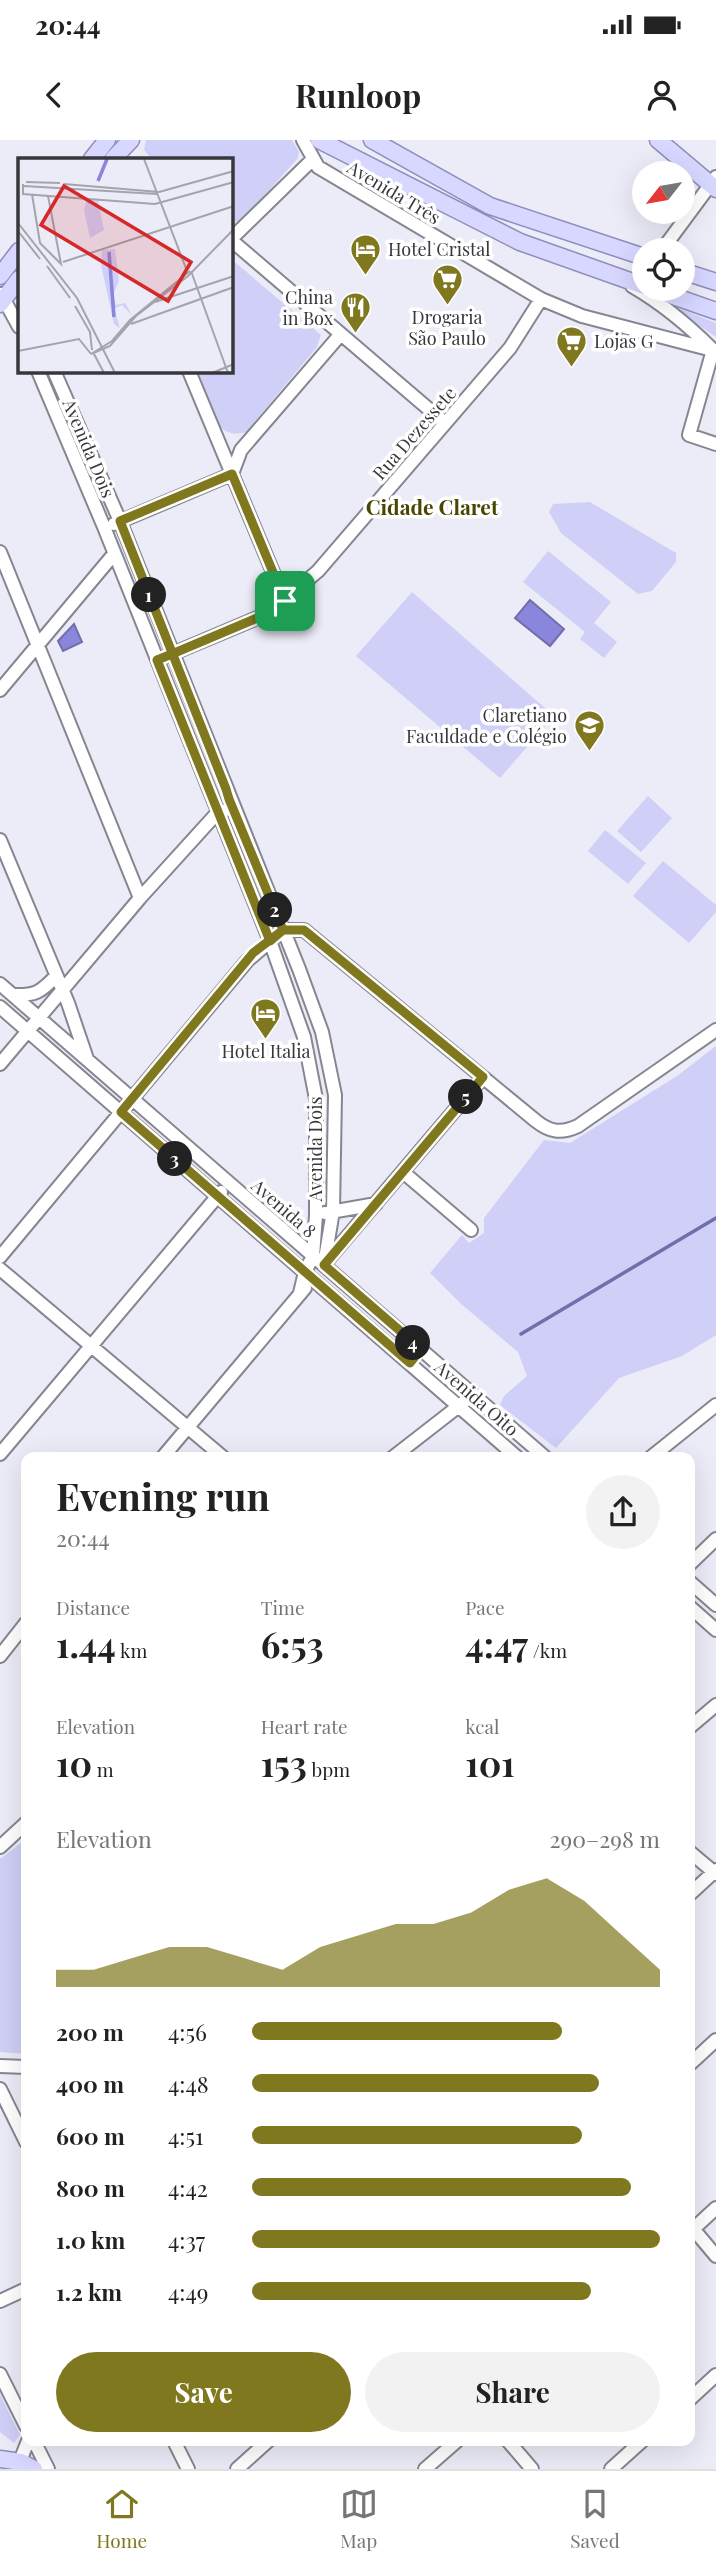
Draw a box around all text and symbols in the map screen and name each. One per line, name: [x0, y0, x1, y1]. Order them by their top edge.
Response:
text: 20:44: [35, 7, 100, 42]
text: Runloop: [295, 73, 421, 116]
icon: back: [35, 76, 73, 114]
icon: person: [643, 76, 681, 114]
street label: Avenida Três: [342, 154, 445, 229]
inset map: [18, 158, 233, 373]
north arrow: [632, 161, 695, 224]
map controls: [632, 161, 695, 301]
hotel icon: Hotel Cristal: [348, 232, 382, 276]
place label: Hotel Cristal: [388, 237, 490, 261]
button: locate: [632, 238, 695, 301]
supermarket icon: Drogaria São Paulo: [430, 262, 464, 306]
place label: China in Box: [282, 285, 334, 330]
restaurant icon: China in Box: [339, 290, 373, 334]
place label: Drogaria São Paulo: [408, 305, 486, 350]
supermarket icon: Lojas G: [554, 324, 588, 368]
place label: Lojas G: [594, 329, 654, 353]
street label: Rua Dezessete: [367, 381, 461, 485]
street label: Avenida Dois: [57, 394, 121, 501]
district label: Cidade Claret: [366, 492, 499, 520]
pin: [255, 571, 315, 631]
pin: 1: [132, 578, 166, 612]
text: 1: [145, 581, 152, 607]
icon: arrive: [266, 582, 304, 620]
place label: Claretiano Faculdade e Colégio: [406, 703, 567, 748]
school or university icon: Claretiano Faculdade e Colégio: [573, 708, 607, 752]
pin: 2: [258, 892, 292, 928]
text: 2: [270, 896, 279, 922]
hotel icon: Hotel Italia: [249, 996, 283, 1040]
place label: Hotel Italia: [222, 1039, 311, 1063]
pin: 5: [448, 1080, 484, 1114]
text: 5: [461, 1083, 470, 1109]
street label: Avenida Dois: [303, 1097, 327, 1203]
pin: 3: [158, 1142, 192, 1176]
text: 3: [170, 1145, 179, 1171]
street label: Avenida 8: [246, 1173, 321, 1243]
pin: 4: [396, 1326, 430, 1360]
text: 4: [407, 1329, 418, 1355]
street label: Avenida Oito: [429, 1354, 524, 1441]
text: Evening run: [56, 1470, 270, 1521]
button: share: [586, 1475, 660, 1549]
text: 20:44: [56, 1522, 110, 1553]
text: Distance: [56, 1594, 130, 1620]
text: Time: [261, 1594, 305, 1620]
text: Pace: [465, 1594, 505, 1620]
text: 1.44: [56, 1620, 116, 1667]
text: 6:53: [261, 1620, 324, 1667]
text: 4:47: [465, 1620, 528, 1667]
text: km: [116, 1637, 147, 1663]
text: /km: [528, 1637, 567, 1663]
text: Elevation: [56, 1713, 135, 1739]
text: Heart rate: [261, 1713, 348, 1739]
text: kcal: [465, 1713, 499, 1739]
text: 10: [56, 1739, 92, 1786]
text: 153: [261, 1739, 307, 1786]
text: 101: [465, 1739, 515, 1786]
text: m: [92, 1756, 114, 1782]
text: bpm: [307, 1756, 350, 1782]
text: Elevation: [56, 1823, 152, 1854]
text: 290–298 m: [550, 1823, 660, 1854]
text: 200 m: [56, 2016, 124, 2047]
text: 4:56: [168, 2016, 207, 2047]
text: 400 m: [56, 2068, 124, 2099]
text: 4:48: [168, 2068, 209, 2099]
text: 600 m: [56, 2120, 125, 2151]
text: 4:51: [168, 2120, 204, 2151]
text: 800 m: [56, 2172, 125, 2203]
text: 4:42: [168, 2172, 208, 2203]
text: 1.0 km: [56, 2224, 125, 2255]
text: 4:37: [168, 2224, 205, 2255]
text: 1.2 km: [56, 2276, 122, 2307]
text: 4:49: [168, 2276, 209, 2307]
button: Save: [56, 2352, 351, 2432]
button: Share: [365, 2352, 660, 2432]
tab: Home: [96, 2485, 147, 2553]
tab: Map: [340, 2485, 378, 2553]
tab: Saved: [570, 2485, 620, 2553]

